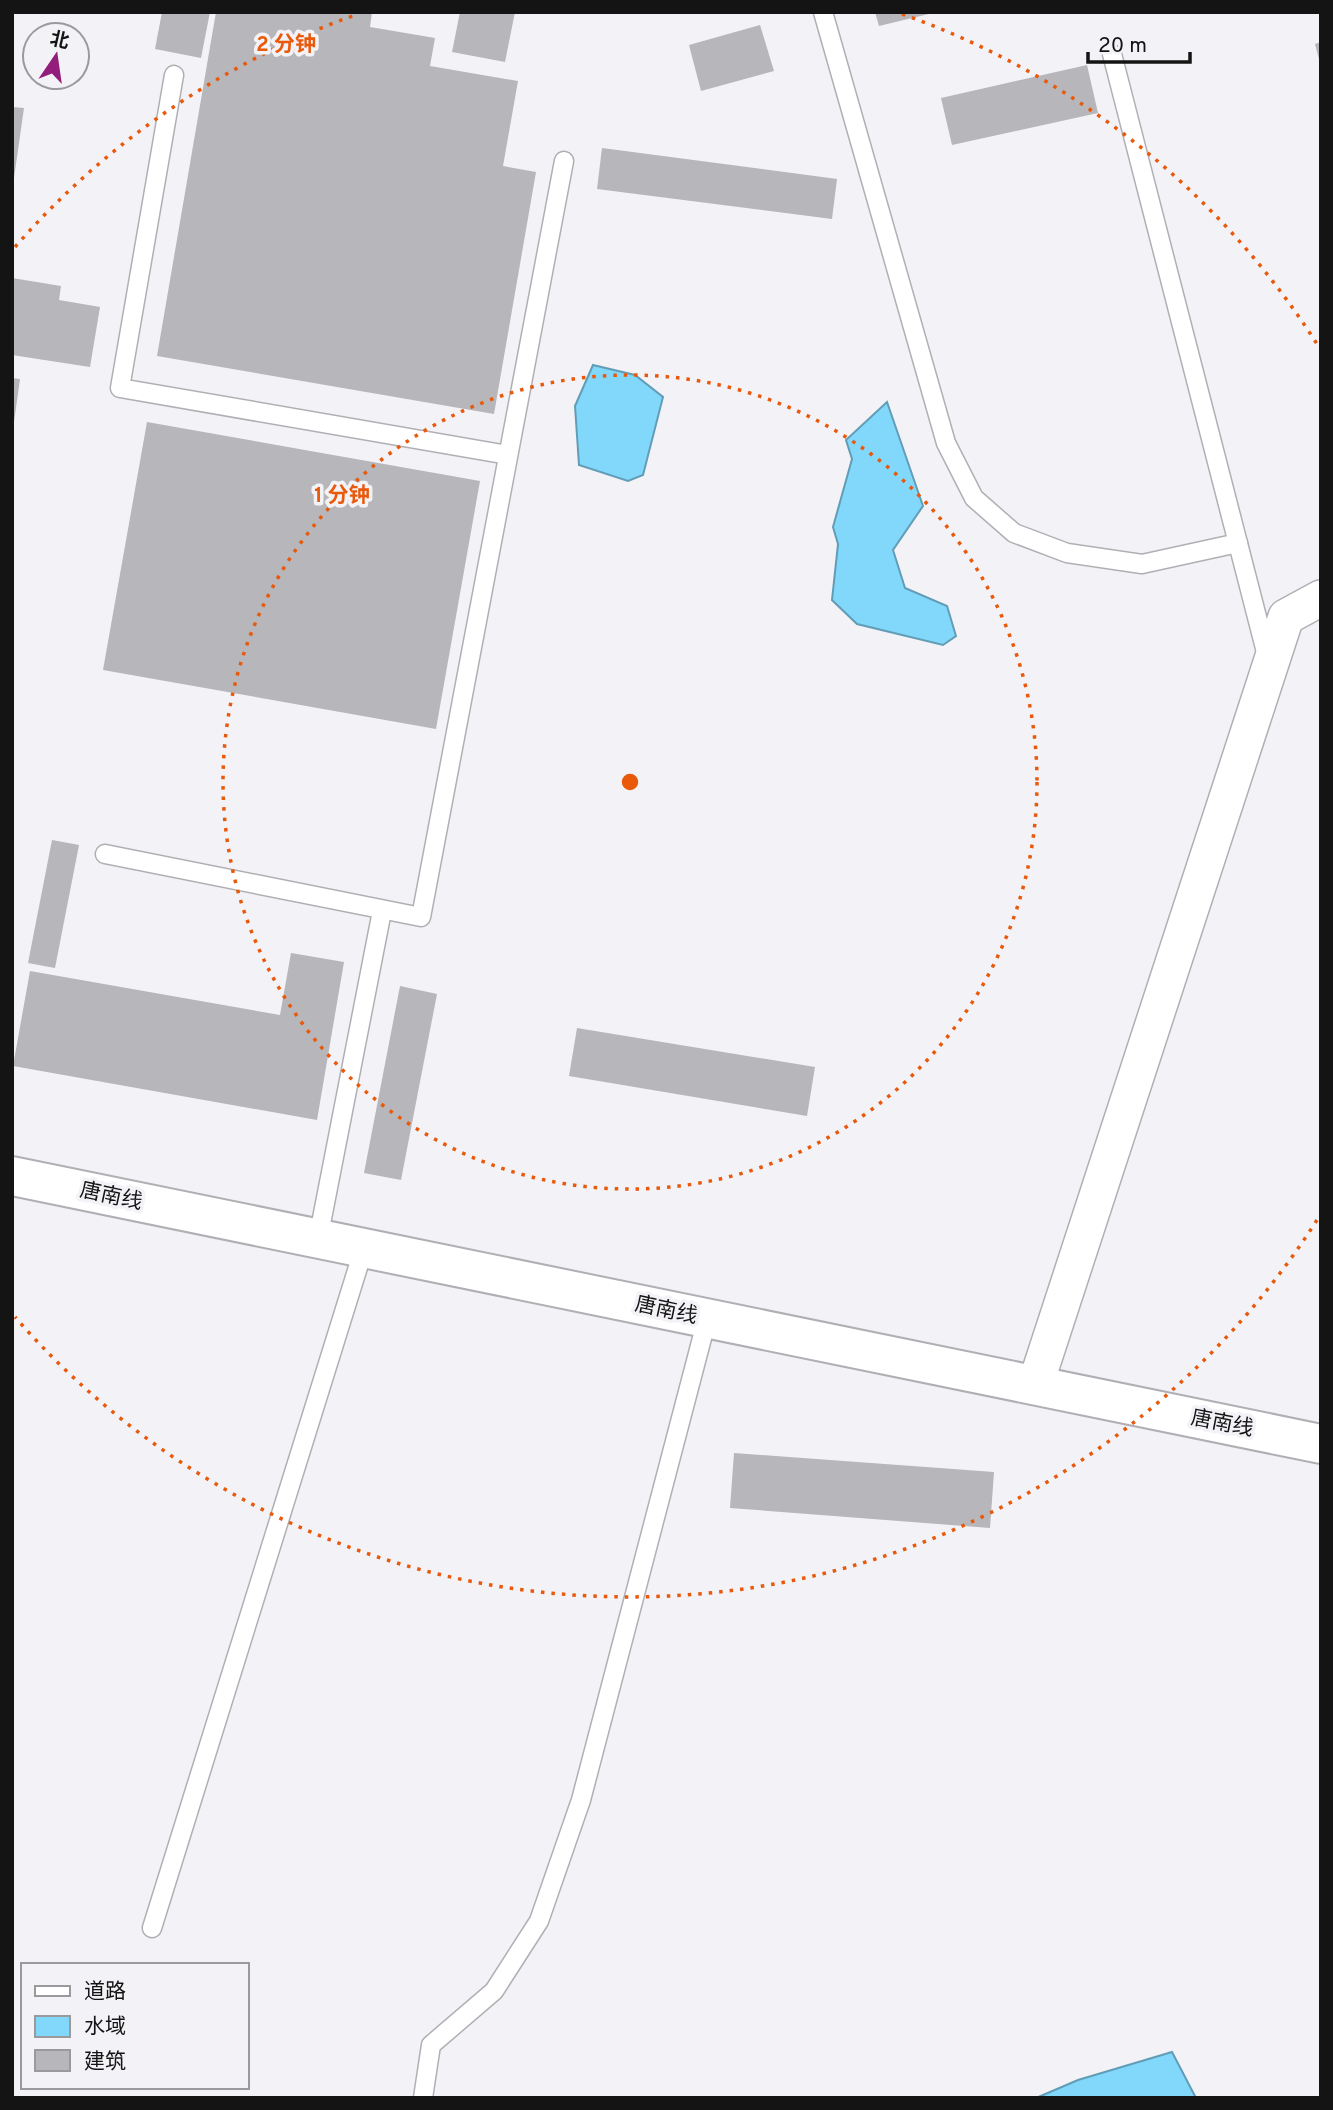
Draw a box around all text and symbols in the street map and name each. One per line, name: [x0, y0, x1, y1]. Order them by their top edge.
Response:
north arrow: [21, 21, 91, 91]
scale bar: [1088, 21, 1190, 65]
text: 北: [47, 28, 71, 55]
text: 2 分钟: [256, 32, 316, 59]
text: 20 m: [1098, 33, 1147, 60]
text: 1 分钟: [314, 483, 370, 510]
centre of rings: [618, 770, 642, 794]
street label: 唐南线: [77, 1177, 145, 1217]
street label: 唐南线: [632, 1291, 700, 1331]
street label: 唐南线: [1189, 1405, 1255, 1443]
legend: [21, 1963, 248, 2089]
text: 道路: [84, 1979, 126, 2006]
text: 水域: [84, 2014, 126, 2041]
text: 建筑: [84, 2049, 126, 2076]

